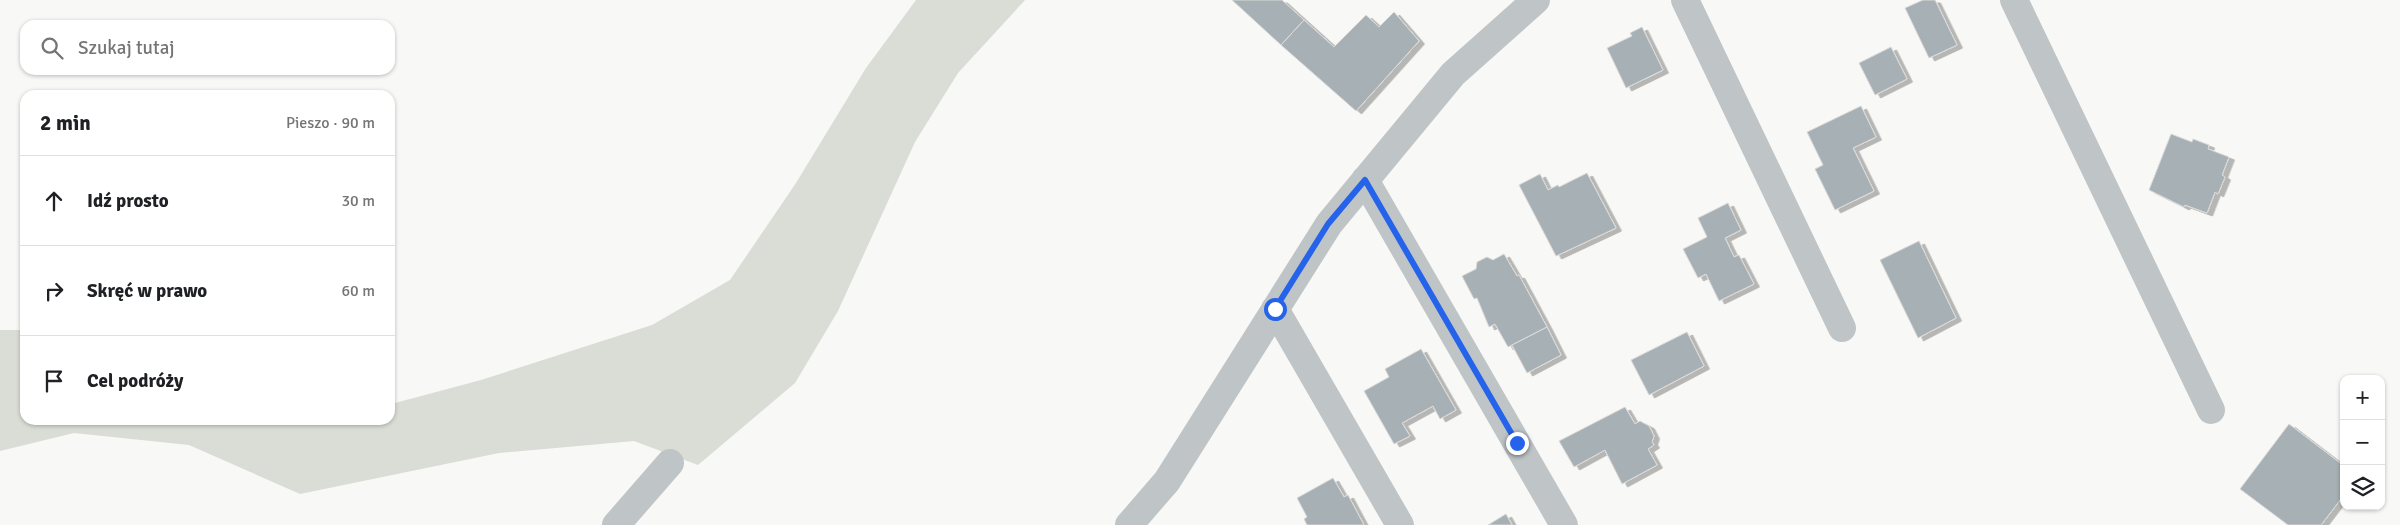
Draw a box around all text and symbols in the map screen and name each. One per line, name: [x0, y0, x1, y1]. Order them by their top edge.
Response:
search box: [20, 20, 395, 75]
icon: search: [38, 34, 66, 62]
text: Szukaj tutaj: [78, 36, 175, 60]
text: 2 min: [40, 110, 91, 136]
text: Pieszo · 90 m: [286, 113, 375, 133]
icon: ahead: [40, 187, 68, 215]
text: Idź prosto: [87, 189, 169, 213]
text: 30 m: [341, 191, 375, 211]
icon: right: [40, 277, 68, 305]
text: Skręć w prawo: [87, 279, 207, 303]
text: 60 m: [341, 281, 375, 301]
route start: [1264, 298, 1287, 321]
icon: arrive: [40, 367, 68, 395]
text: Cel podróży: [87, 369, 183, 393]
map controls: [2340, 375, 2385, 510]
button: +: [2340, 375, 2385, 420]
button: −: [2340, 420, 2385, 465]
route end: [1506, 432, 1529, 455]
button: layers: [2340, 465, 2385, 510]

